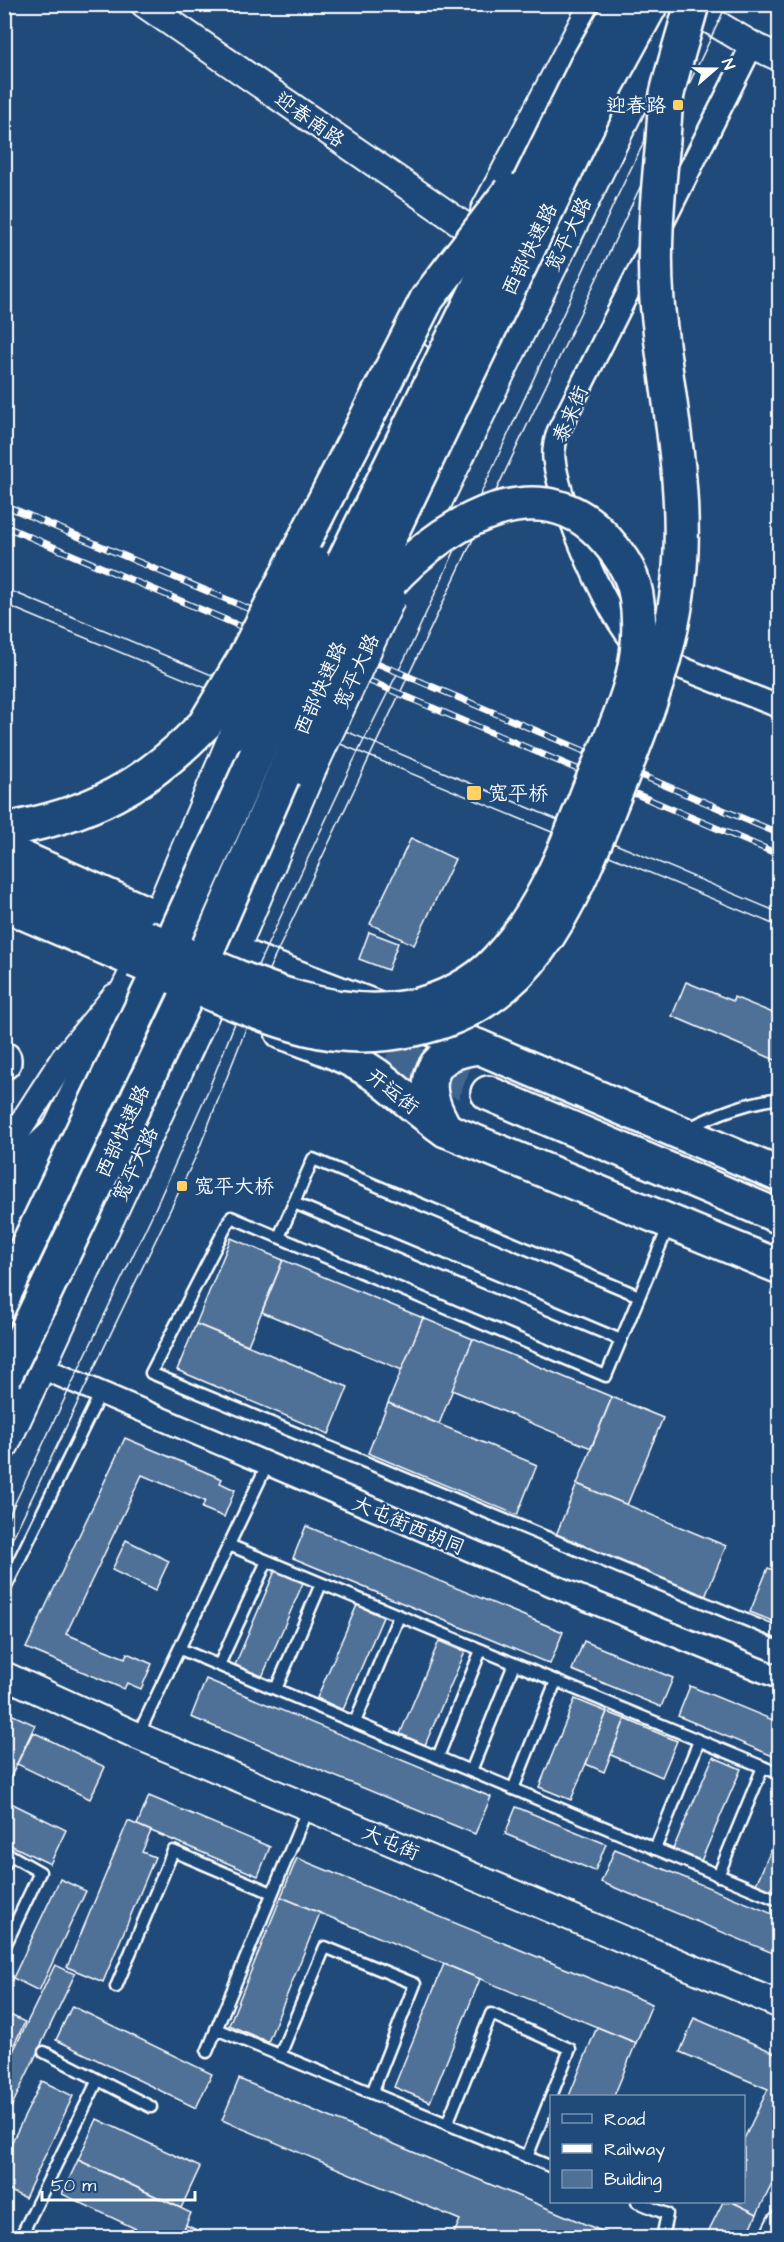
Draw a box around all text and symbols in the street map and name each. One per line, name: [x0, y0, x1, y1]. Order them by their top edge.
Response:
north arrow: [685, 39, 745, 99]
text: N: [716, 56, 740, 73]
street label: 迎春南路: [269, 85, 351, 155]
place label: 迎春路: [606, 92, 667, 120]
marker: 迎春路: [671, 98, 685, 112]
street label: 宽平大路: [539, 191, 599, 277]
street label: 西部快速路: [495, 197, 565, 301]
street label: 泰来街: [546, 381, 596, 447]
street label: 宽平大路: [327, 628, 387, 714]
street label: 西部快速路: [288, 636, 354, 740]
place label: 宽平桥: [488, 780, 548, 808]
marker: 宽平桥: [465, 784, 483, 802]
street label: 开运街: [360, 1062, 425, 1121]
street label: 西部快速路: [89, 1079, 157, 1183]
street label: 宽平大路: [106, 1121, 166, 1207]
place label: 宽平大桥: [194, 1173, 274, 1201]
marker: 宽平大桥: [175, 1179, 189, 1193]
street label: 大屯街西胡同: [348, 1490, 469, 1562]
street label: 大屯街: [358, 1818, 424, 1868]
legend: [550, 2095, 745, 2203]
text: Road: [604, 2107, 645, 2132]
text: Railway: [604, 2137, 665, 2163]
scale bar: [42, 2164, 195, 2202]
text: Building: [604, 2167, 662, 2193]
text: 50 m: [51, 2173, 96, 2198]

